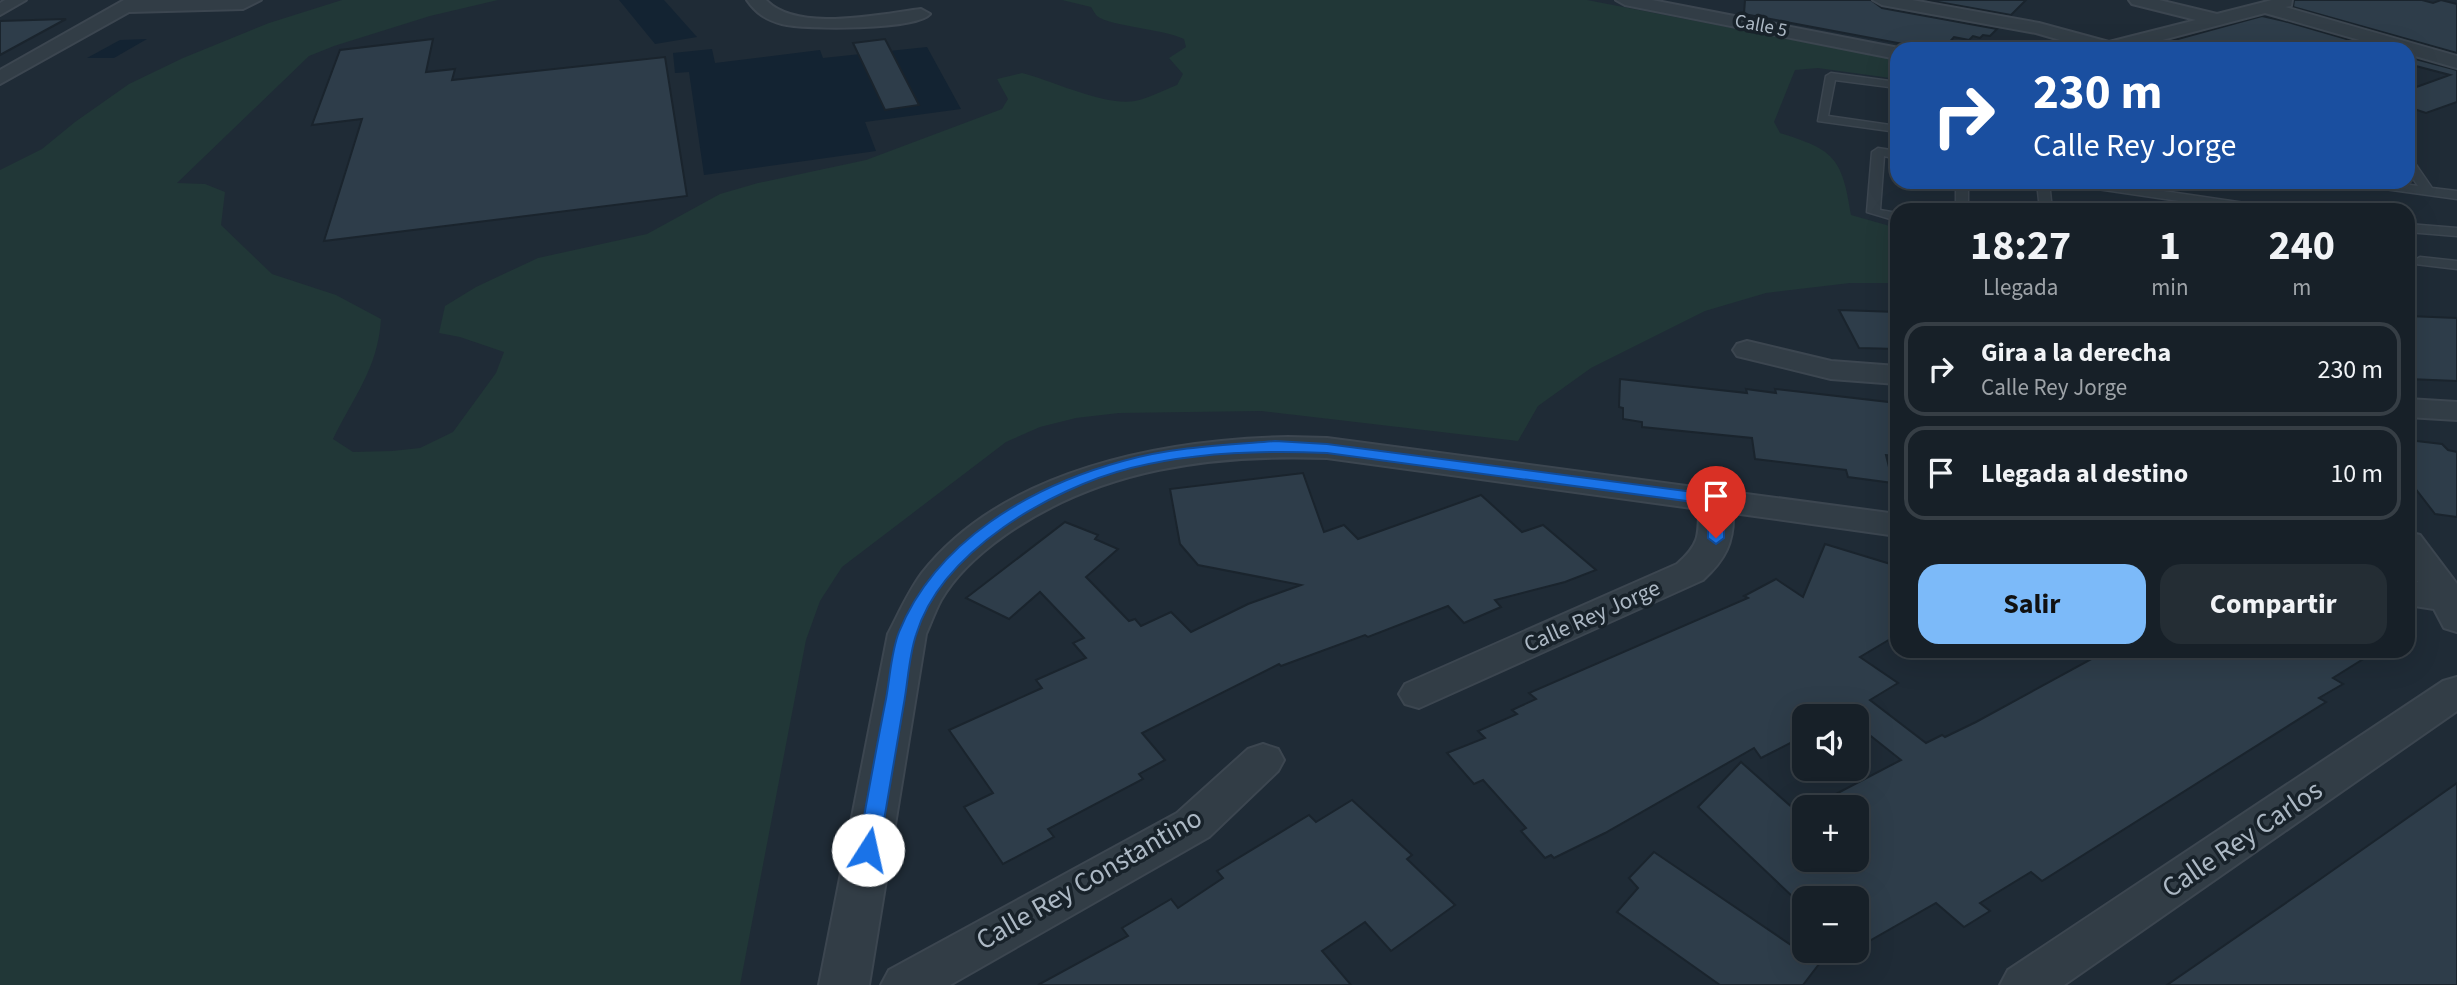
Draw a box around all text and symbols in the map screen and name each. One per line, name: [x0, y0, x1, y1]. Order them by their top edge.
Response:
street label: Calle 5: [1733, 8, 1789, 44]
text: 230 m: [2033, 58, 2162, 128]
icon: right: [1918, 70, 2009, 161]
text: Calle Rey Jorge: [2033, 123, 2236, 169]
text: 18:27: [1970, 216, 2071, 276]
text: 1: [2159, 216, 2181, 276]
text: 240: [2268, 216, 2335, 276]
text: Llegada: [1983, 271, 2058, 304]
text: min: [2151, 271, 2189, 304]
text: m: [2292, 271, 2311, 304]
text: Gira a la derecha: [1981, 334, 2171, 371]
icon: right: [1922, 350, 1960, 388]
text: 230 m: [2317, 351, 2383, 388]
text: Calle Rey Jorge: [1981, 371, 2127, 404]
icon: arrive: [1922, 454, 1960, 492]
text: Llegada al destino: [1981, 455, 2188, 492]
text: 10 m: [2330, 455, 2383, 492]
pin: [1686, 466, 1746, 538]
icon: arrive: [1697, 477, 1735, 515]
button: Salir: [1918, 564, 2146, 644]
button: Compartir: [2160, 564, 2387, 644]
street label: Calle Rey Jorge: [1519, 571, 1665, 661]
map controls: [1792, 704, 1869, 963]
button: sound: [1792, 704, 1869, 781]
street label: Calle Rey Carlos: [2154, 770, 2330, 908]
button: +: [1792, 795, 1869, 872]
street label: Calle Rey Constantino: [969, 798, 1209, 960]
position arrow: [831, 813, 905, 887]
button: −: [1792, 886, 1869, 963]

